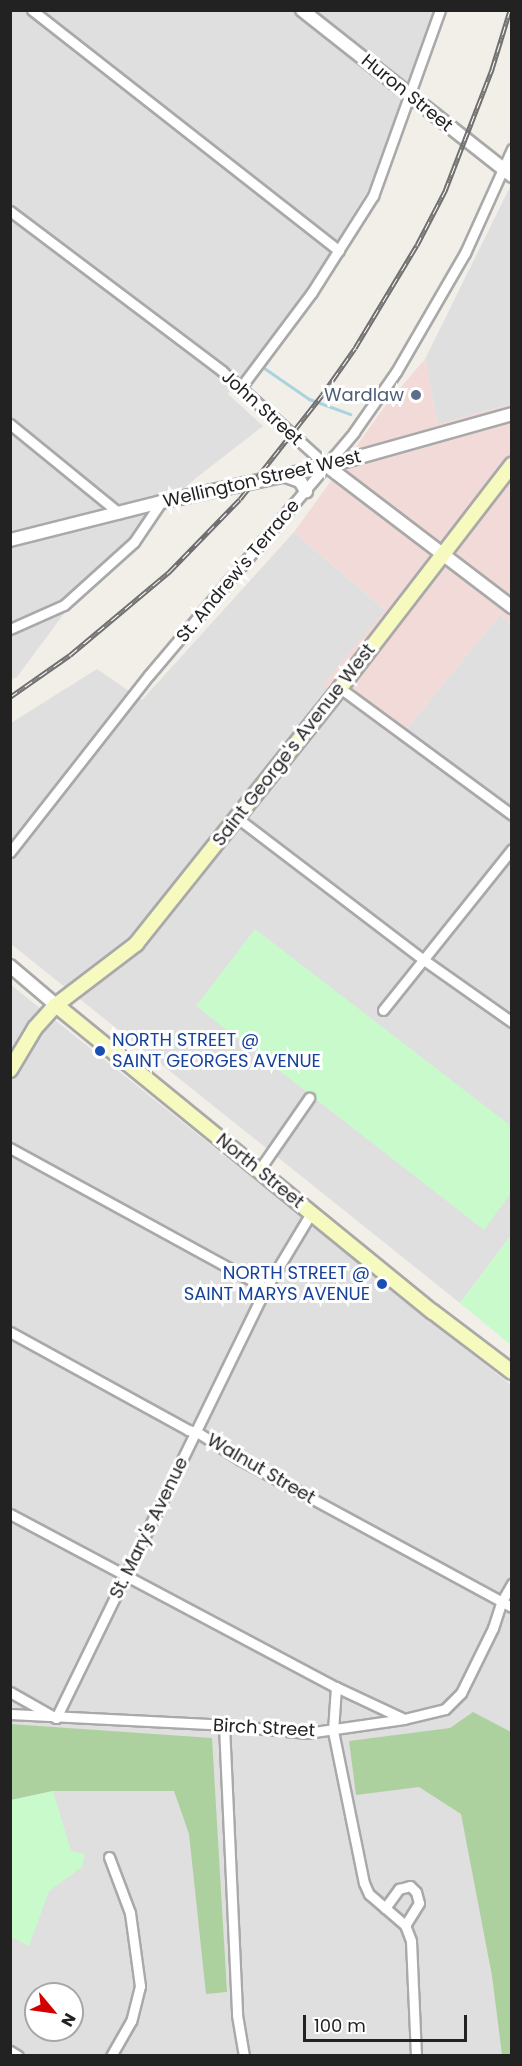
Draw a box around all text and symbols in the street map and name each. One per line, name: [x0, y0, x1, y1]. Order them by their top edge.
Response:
street label: Huron Street: [357, 50, 457, 136]
street label: John Street: [217, 366, 307, 450]
place label: Wardlaw: [324, 384, 404, 406]
marker: Wardlaw: [409, 388, 423, 402]
street label: Wellington Street West: [161, 446, 363, 512]
street label: St. Andrew's Terrace: [172, 495, 304, 647]
street label: Saint George's Avenue West: [208, 639, 380, 851]
place label: NORTH STREET @ SAINT GEORGES AVENUE: [112, 1030, 321, 1072]
marker: NORTH STREET @ SAINT GEORGES AVENUE: [93, 1044, 107, 1058]
street label: North Street: [212, 1129, 308, 1213]
place label: NORTH STREET @ SAINT MARYS AVENUE: [184, 1263, 370, 1306]
marker: NORTH STREET @ SAINT MARYS AVENUE: [375, 1277, 389, 1291]
street label: Walnut Street: [203, 1429, 319, 1509]
street label: St. Mary's Avenue: [105, 1454, 193, 1602]
street label: Birch Street: [212, 1715, 316, 1741]
north arrow: [24, 1982, 84, 2042]
scale bar: [306, 2003, 470, 2041]
text: N: [55, 2009, 81, 2031]
text: 100 m: [314, 2013, 366, 2038]

